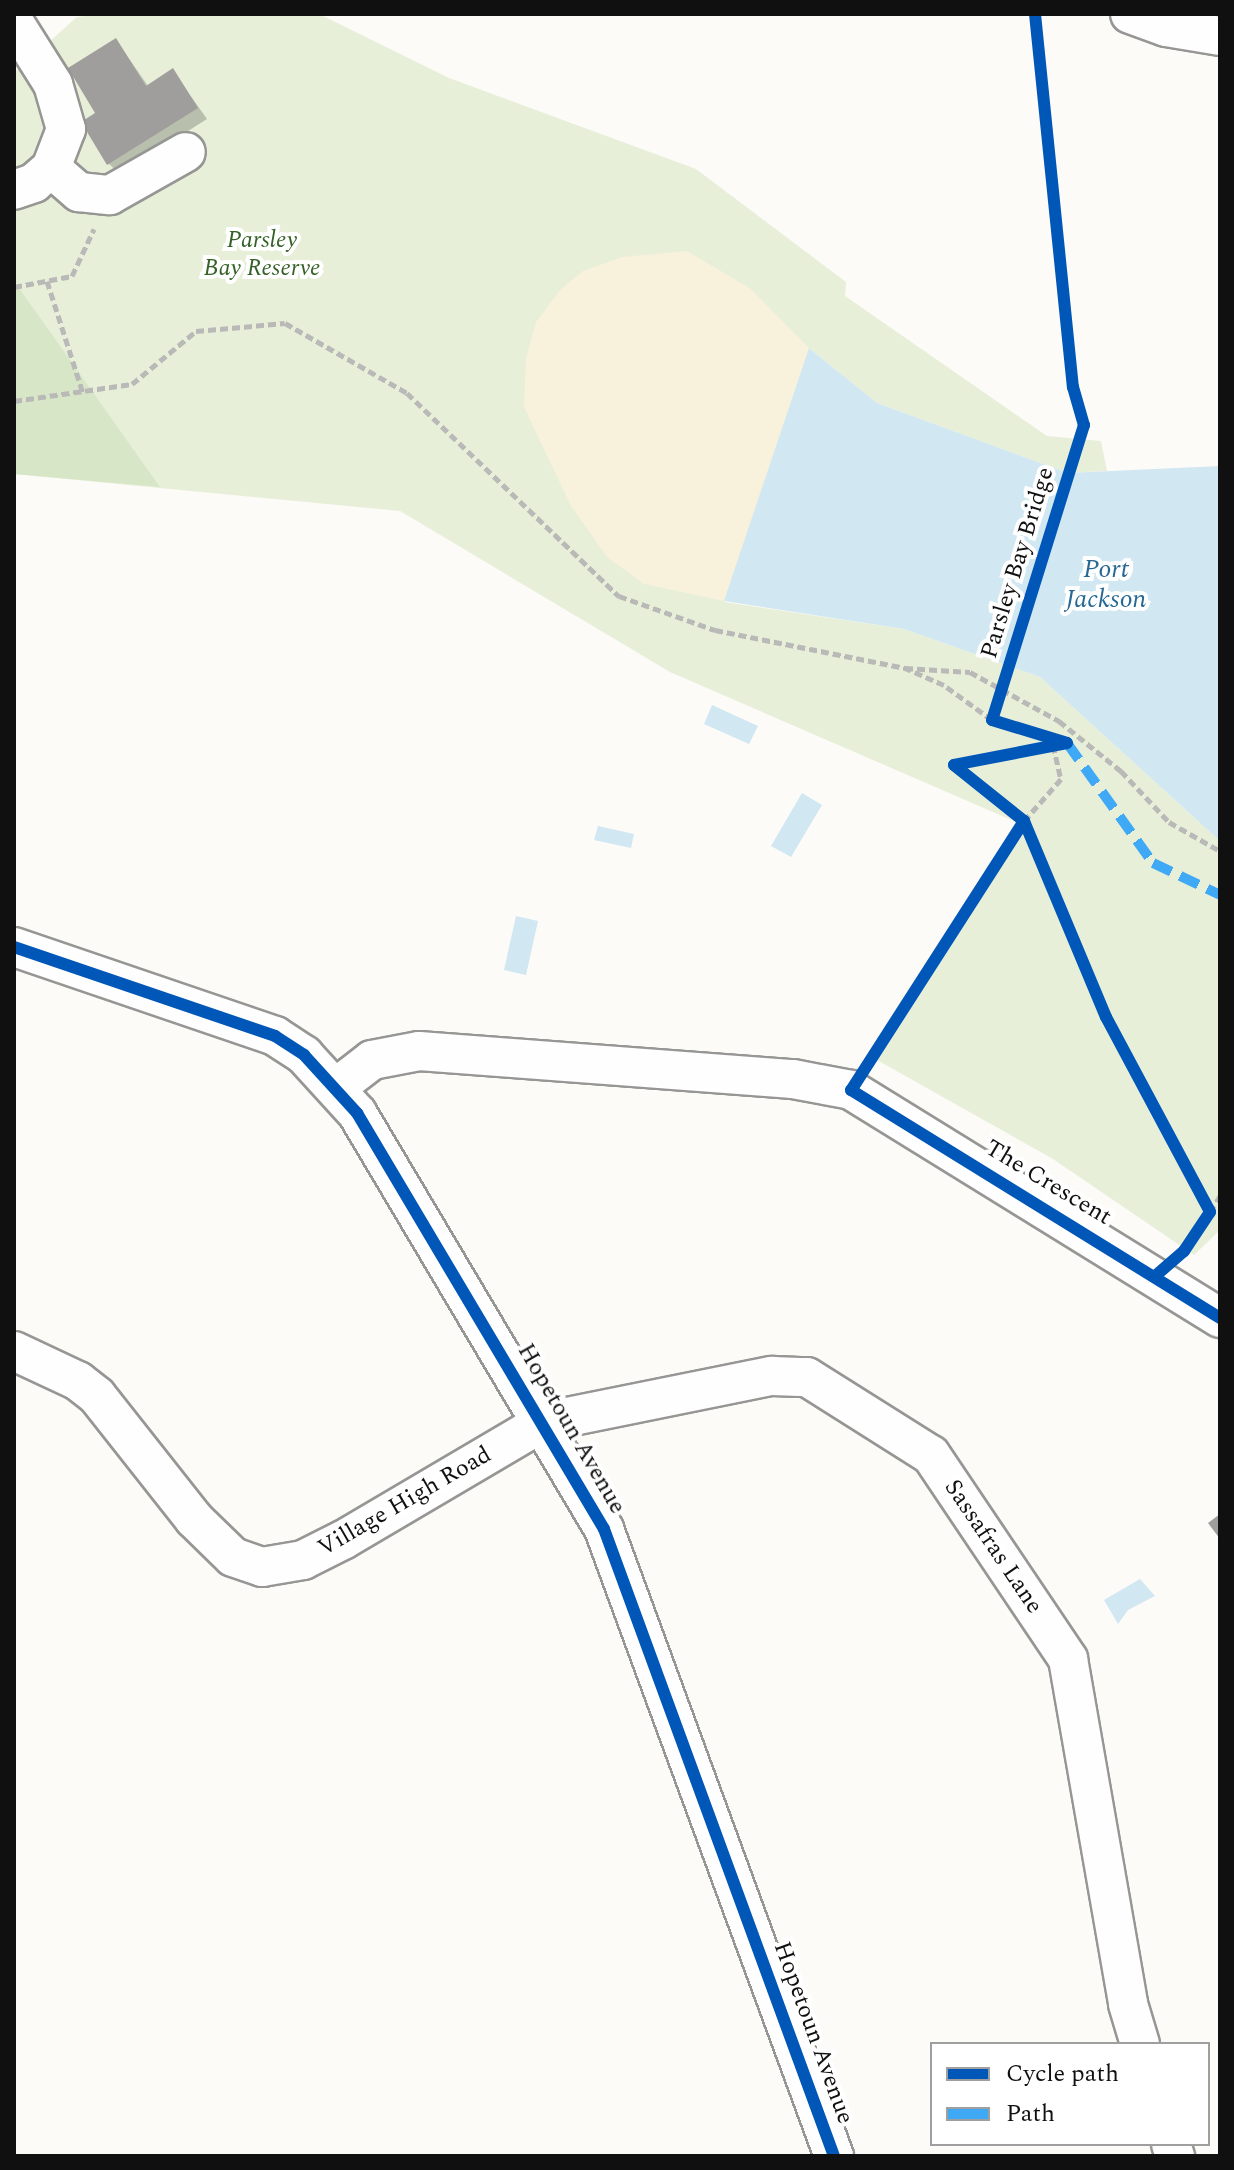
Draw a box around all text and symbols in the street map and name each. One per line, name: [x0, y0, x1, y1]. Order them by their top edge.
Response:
park label: Parsley Bay Reserve: [204, 227, 320, 283]
street label: Parsley Bay Bridge: [975, 464, 1061, 662]
water label: Port Jackson: [1066, 554, 1146, 616]
street label: The Crescent: [980, 1134, 1116, 1232]
street label: Hopetoun Avenue: [511, 1339, 631, 1519]
street label: Village High Road: [313, 1441, 497, 1563]
street label: Sassafras Lane: [938, 1474, 1048, 1620]
street label: Hopetoun Avenue: [767, 1938, 859, 2128]
legend: [930, 2042, 1210, 2146]
text: Cycle path: [1006, 2056, 1119, 2092]
text: Path: [1006, 2096, 1055, 2132]

